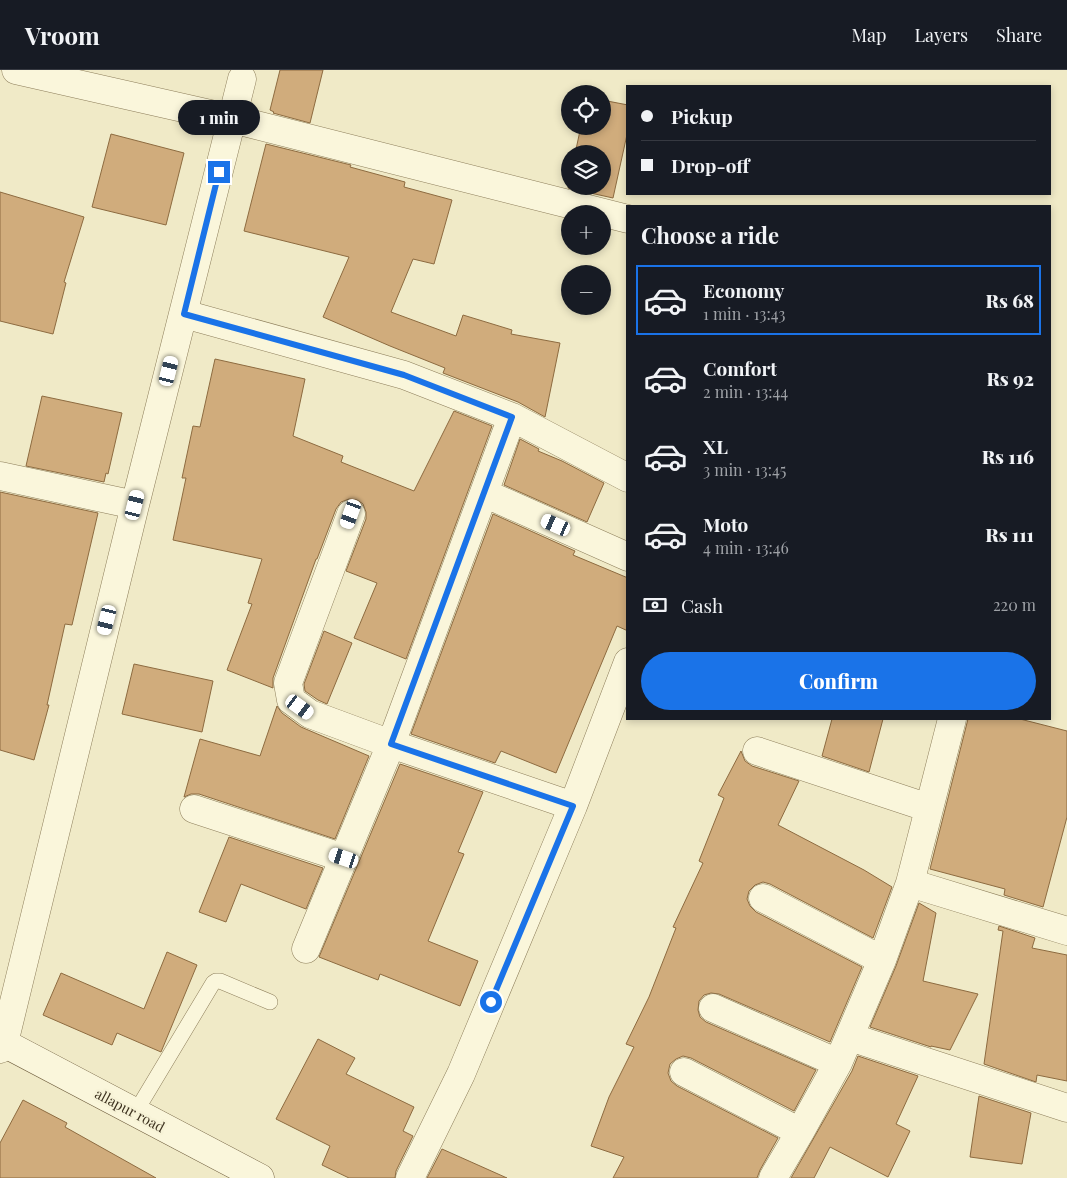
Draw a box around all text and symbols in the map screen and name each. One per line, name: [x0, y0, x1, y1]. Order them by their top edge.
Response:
text: Vroom: [25, 19, 100, 51]
text: Map: [851, 23, 886, 47]
text: Layers: [914, 23, 968, 47]
text: Share: [996, 23, 1042, 47]
map controls: [561, 85, 611, 315]
button: locate: [561, 85, 611, 135]
callout: 1 min: [178, 99, 260, 134]
text: Pickup: [671, 103, 733, 129]
text: 1 min: [199, 107, 239, 128]
button: layers: [561, 145, 611, 195]
text: Drop-off: [671, 152, 749, 178]
route end: [208, 161, 230, 183]
button: +: [561, 205, 611, 255]
text: Choose a ride: [641, 220, 779, 250]
button: −: [561, 265, 611, 315]
text: Economy: [703, 277, 784, 303]
icon: car: [643, 278, 688, 323]
text: Rs 68: [986, 287, 1034, 313]
text: 1 min · 13:43: [703, 303, 786, 324]
car: [158, 355, 179, 387]
text: Comfort: [703, 355, 777, 381]
icon: car: [643, 356, 688, 401]
text: Rs 92: [986, 365, 1034, 391]
text: 2 min · 13:44: [703, 381, 788, 402]
text: XL: [703, 433, 728, 459]
icon: car: [643, 434, 688, 479]
text: Rs 116: [982, 443, 1034, 469]
text: 3 min · 13:45: [703, 459, 787, 480]
car: [124, 489, 145, 521]
car: [338, 497, 363, 531]
text: Moto: [703, 511, 748, 537]
car: [539, 512, 572, 538]
icon: car: [643, 512, 688, 557]
text: Rs 111: [985, 521, 1034, 547]
text: 4 min · 13:46: [703, 537, 789, 558]
icon: cash: [641, 591, 669, 619]
text: Cash: [681, 592, 723, 618]
text: 220 m: [993, 594, 1036, 615]
car: [96, 604, 117, 636]
button: Confirm: [641, 652, 1036, 710]
car: [283, 692, 316, 722]
car: [327, 846, 360, 870]
route start: [480, 991, 502, 1013]
street label: allapur road: [92, 1084, 168, 1136]

